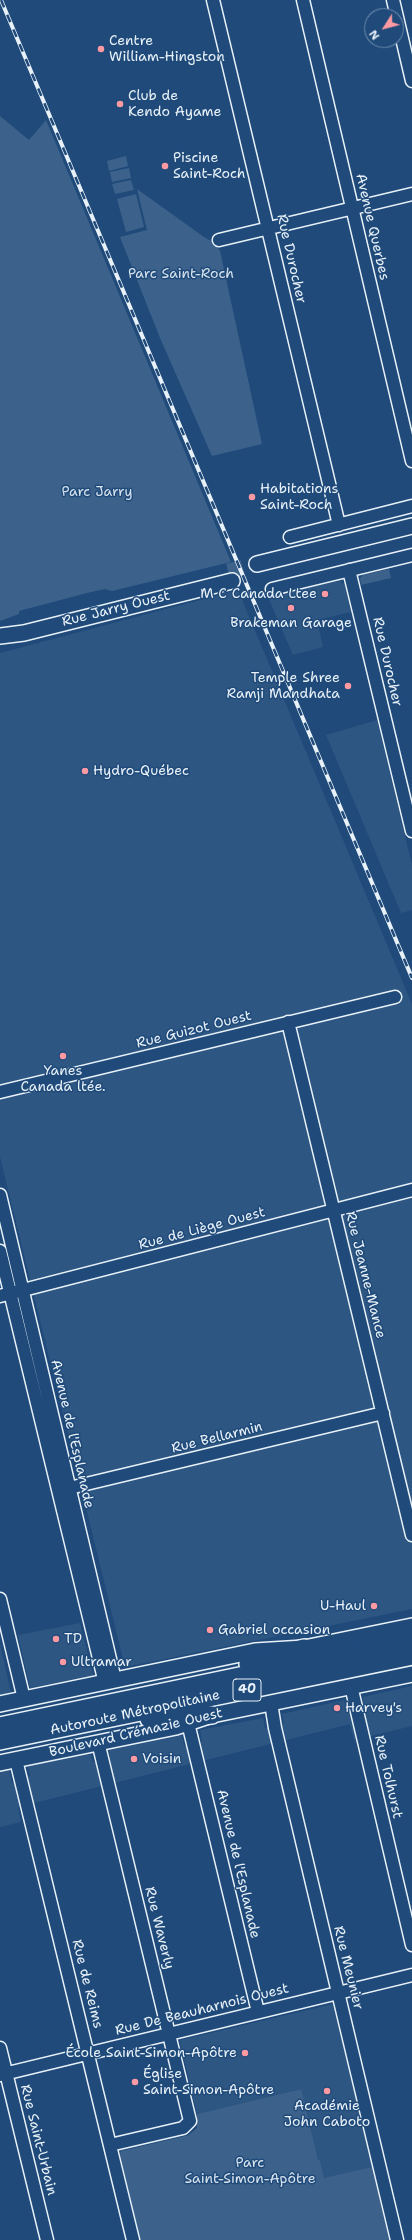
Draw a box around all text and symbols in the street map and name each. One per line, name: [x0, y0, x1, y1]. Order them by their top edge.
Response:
north arrow: [364, 8, 404, 48]
text: N: [366, 27, 383, 43]
place label: Centre William-Hingston: [109, 33, 225, 66]
marker: Centre William-Hingston: [96, 44, 106, 54]
place label: Club de Kendo Ayame: [128, 88, 222, 120]
marker: Club de Kendo Ayame: [115, 99, 125, 109]
place label: Piscine Saint-Roch: [173, 150, 246, 182]
marker: Piscine Saint-Roch: [160, 161, 170, 171]
street label: Avenue Querbes: [352, 172, 392, 282]
street label: Rue Durocher: [273, 213, 309, 305]
park label: Parc Saint-Roch: [128, 266, 234, 282]
place label: Habitations Saint-Roch: [260, 481, 338, 514]
park label: Parc Jarry: [62, 484, 132, 500]
marker: Habitations Saint-Roch: [247, 492, 257, 502]
place label: M C Canada Ltee: [200, 586, 317, 602]
street label: Rue Jarry Ouest: [60, 587, 172, 631]
marker: M C Canada Ltee: [320, 589, 330, 599]
marker: Brakeman Garage: [286, 603, 296, 613]
place label: Brakeman Garage: [230, 615, 352, 631]
street label: Rue Durocher: [369, 616, 405, 708]
place label: Temple Shree Ramji Mandhata: [227, 670, 340, 702]
marker: Temple Shree Ramji Mandhata: [343, 681, 353, 691]
place label: Hydro-Québec: [93, 763, 189, 779]
marker: Hydro-Québec: [80, 766, 90, 776]
street label: Rue Guizot Ouest: [135, 1008, 253, 1052]
marker: Yanes Canada ltée.: [58, 1051, 68, 1061]
place label: Yanes Canada ltée.: [20, 1063, 106, 1096]
street label: Rue de Liège Ouest: [137, 1204, 267, 1254]
street label: Rue Jeanne-Mance: [341, 1210, 389, 1340]
street label: Avenue de l'Esplanade: [47, 1358, 97, 1510]
street label: Rue Bellarmin: [170, 1419, 264, 1457]
place label: U-Haul: [320, 1598, 366, 1614]
marker: U-Haul: [369, 1601, 379, 1611]
place label: Gabriel occasion: [218, 1622, 330, 1638]
marker: Gabriel occasion: [205, 1625, 215, 1635]
place label: TD: [64, 1631, 82, 1647]
marker: TD: [51, 1634, 61, 1644]
place label: Ultramar: [71, 1654, 132, 1670]
marker: Ultramar: [58, 1657, 68, 1667]
road number: 40: [233, 1679, 261, 1701]
street label: Autoroute Métropolitaine: [49, 1687, 221, 1739]
place label: Harvey's: [345, 1700, 402, 1716]
marker: Harvey's: [332, 1703, 342, 1713]
street label: Boulevard Crémazie Ouest: [48, 1705, 224, 1761]
street label: Rue Tolhurst: [370, 1734, 406, 1820]
place label: Voisin: [142, 1751, 181, 1767]
marker: Voisin: [129, 1754, 139, 1764]
street label: Avenue de l'Esplanade: [213, 1788, 263, 1940]
street label: Rue Waverly: [141, 1885, 177, 1971]
street label: Rue Meunier: [329, 1924, 367, 2012]
street label: Rue de Reims: [68, 1938, 106, 2030]
street label: Rue De Beauharnois Ouest: [113, 1980, 291, 2040]
place label: École Saint-Simon-Apôtre: [65, 2045, 237, 2061]
marker: École Saint-Simon-Apôtre: [240, 2048, 250, 2058]
place label: Église Saint-Simon-Apôtre: [143, 2066, 274, 2098]
marker: Église Saint-Simon-Apôtre: [130, 2077, 140, 2087]
street label: Rue Saint-Urbain: [16, 2083, 60, 2197]
marker: Académie John Caboto: [322, 2086, 332, 2096]
place label: Académie John Caboto: [284, 2098, 370, 2130]
park label: Parc Saint-Simon-Apôtre: [184, 2155, 316, 2188]

